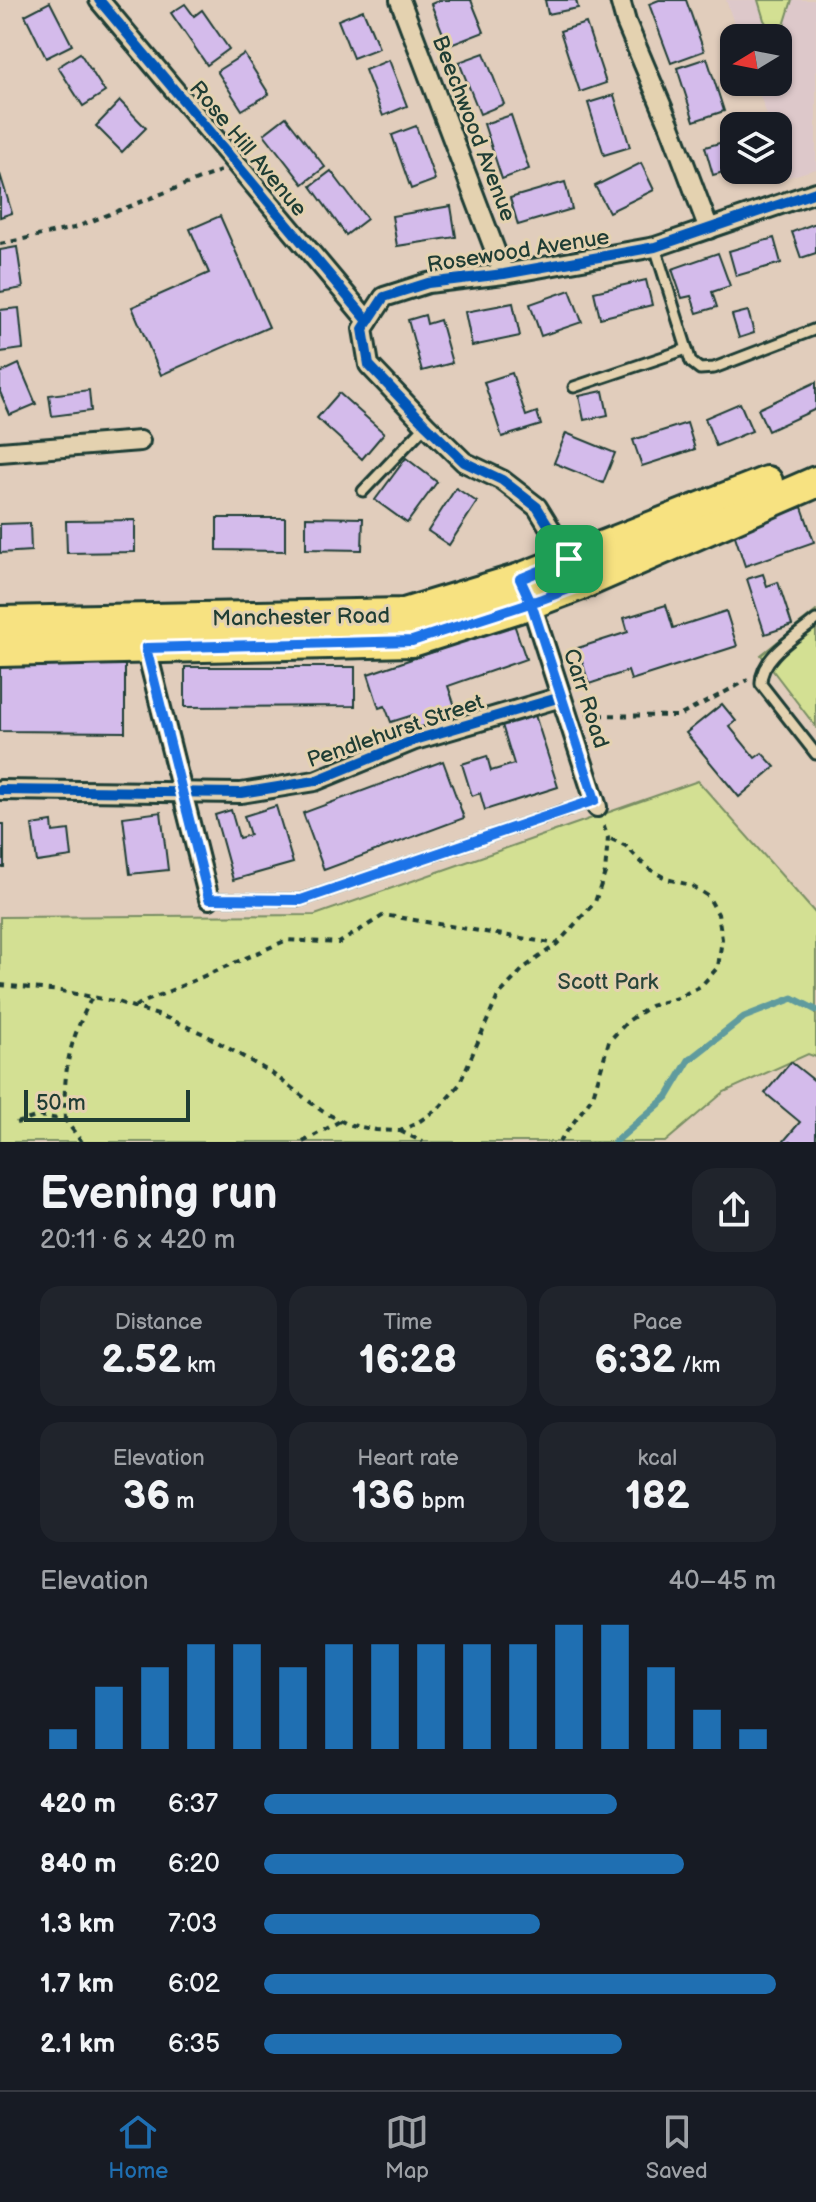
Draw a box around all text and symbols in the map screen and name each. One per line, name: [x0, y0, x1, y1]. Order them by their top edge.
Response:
north arrow: [720, 24, 792, 96]
map controls: [720, 24, 792, 184]
street label: Beechwood Avenue: [426, 32, 521, 225]
street label: Rose Hill Avenue: [183, 76, 312, 222]
button: layers: [720, 112, 792, 184]
street label: Rosewood Avenue: [425, 224, 611, 279]
pin: [535, 525, 603, 593]
icon: arrive: [547, 537, 591, 581]
street label: Manchester Road: [212, 602, 390, 633]
street label: Carr Road: [557, 645, 614, 752]
street label: Pendlehurst Street: [304, 689, 487, 774]
park label: Scott Park: [558, 969, 659, 996]
scale bar: [24, 1086, 190, 1122]
text: 50 m: [36, 1090, 86, 1117]
text: Evening run: [40, 1168, 277, 1221]
button: share: [692, 1168, 776, 1252]
text: 20:11 · 6 × 420 m: [40, 1225, 235, 1256]
text: Distance: [115, 1309, 203, 1336]
text: Time: [384, 1309, 432, 1336]
text: Pace: [632, 1309, 682, 1336]
text: 2.52: [101, 1336, 181, 1384]
text: 16:28: [359, 1336, 457, 1384]
text: 6:32: [594, 1336, 675, 1384]
text: km: [181, 1352, 216, 1379]
text: /km: [675, 1352, 720, 1379]
text: Elevation: [113, 1445, 205, 1472]
text: Heart rate: [357, 1445, 459, 1472]
text: kcal: [638, 1445, 677, 1472]
text: 36: [123, 1472, 170, 1520]
text: 136: [351, 1472, 416, 1520]
text: 182: [625, 1472, 690, 1520]
text: m: [170, 1488, 195, 1515]
text: bpm: [416, 1488, 465, 1515]
text: Elevation: [40, 1566, 148, 1597]
text: 40–45 m: [668, 1566, 776, 1597]
text: 420 m: [40, 1789, 116, 1820]
text: 6:37: [168, 1789, 218, 1820]
text: 840 m: [40, 1849, 116, 1880]
text: 6:20: [168, 1849, 220, 1880]
text: 1.3 km: [40, 1909, 115, 1940]
text: 7:03: [168, 1909, 217, 1940]
text: 1.7 km: [40, 1969, 114, 2000]
text: 6:02: [168, 1969, 220, 2000]
text: 2.1 km: [40, 2029, 115, 2060]
text: 6:35: [168, 2029, 220, 2060]
tab: Home: [108, 2110, 168, 2185]
tab: Map: [385, 2110, 429, 2185]
tab: Saved: [646, 2110, 708, 2185]

